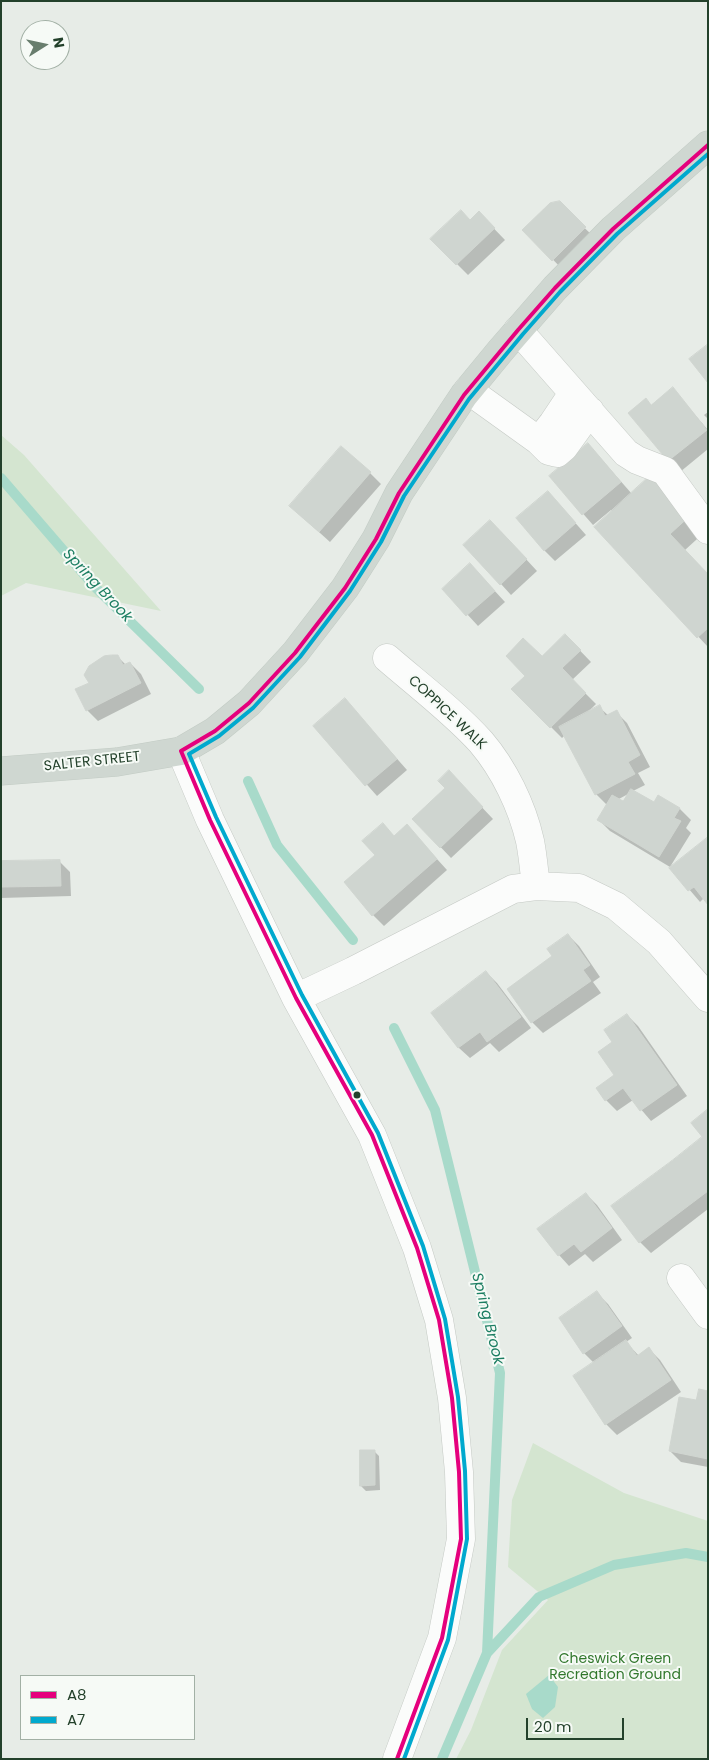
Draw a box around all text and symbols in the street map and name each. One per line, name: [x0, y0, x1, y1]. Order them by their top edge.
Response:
north arrow: [20, 20, 70, 70]
text: N: [48, 36, 70, 49]
water label: Spring Brook: [58, 545, 136, 627]
street label: COPPICE WALK: [404, 673, 490, 753]
street label: SALTER STREET: [43, 749, 141, 775]
unlabelled marker: [352, 1090, 362, 1100]
water label: Spring Brook: [467, 1271, 507, 1367]
park label: Cheswick Green Recreation Ground: [549, 1651, 681, 1684]
legend: [20, 1675, 195, 1740]
text: A8: [67, 1684, 87, 1705]
scale bar: [529, 1708, 626, 1740]
text: A7: [67, 1709, 85, 1730]
text: 20 m: [534, 1716, 572, 1737]

